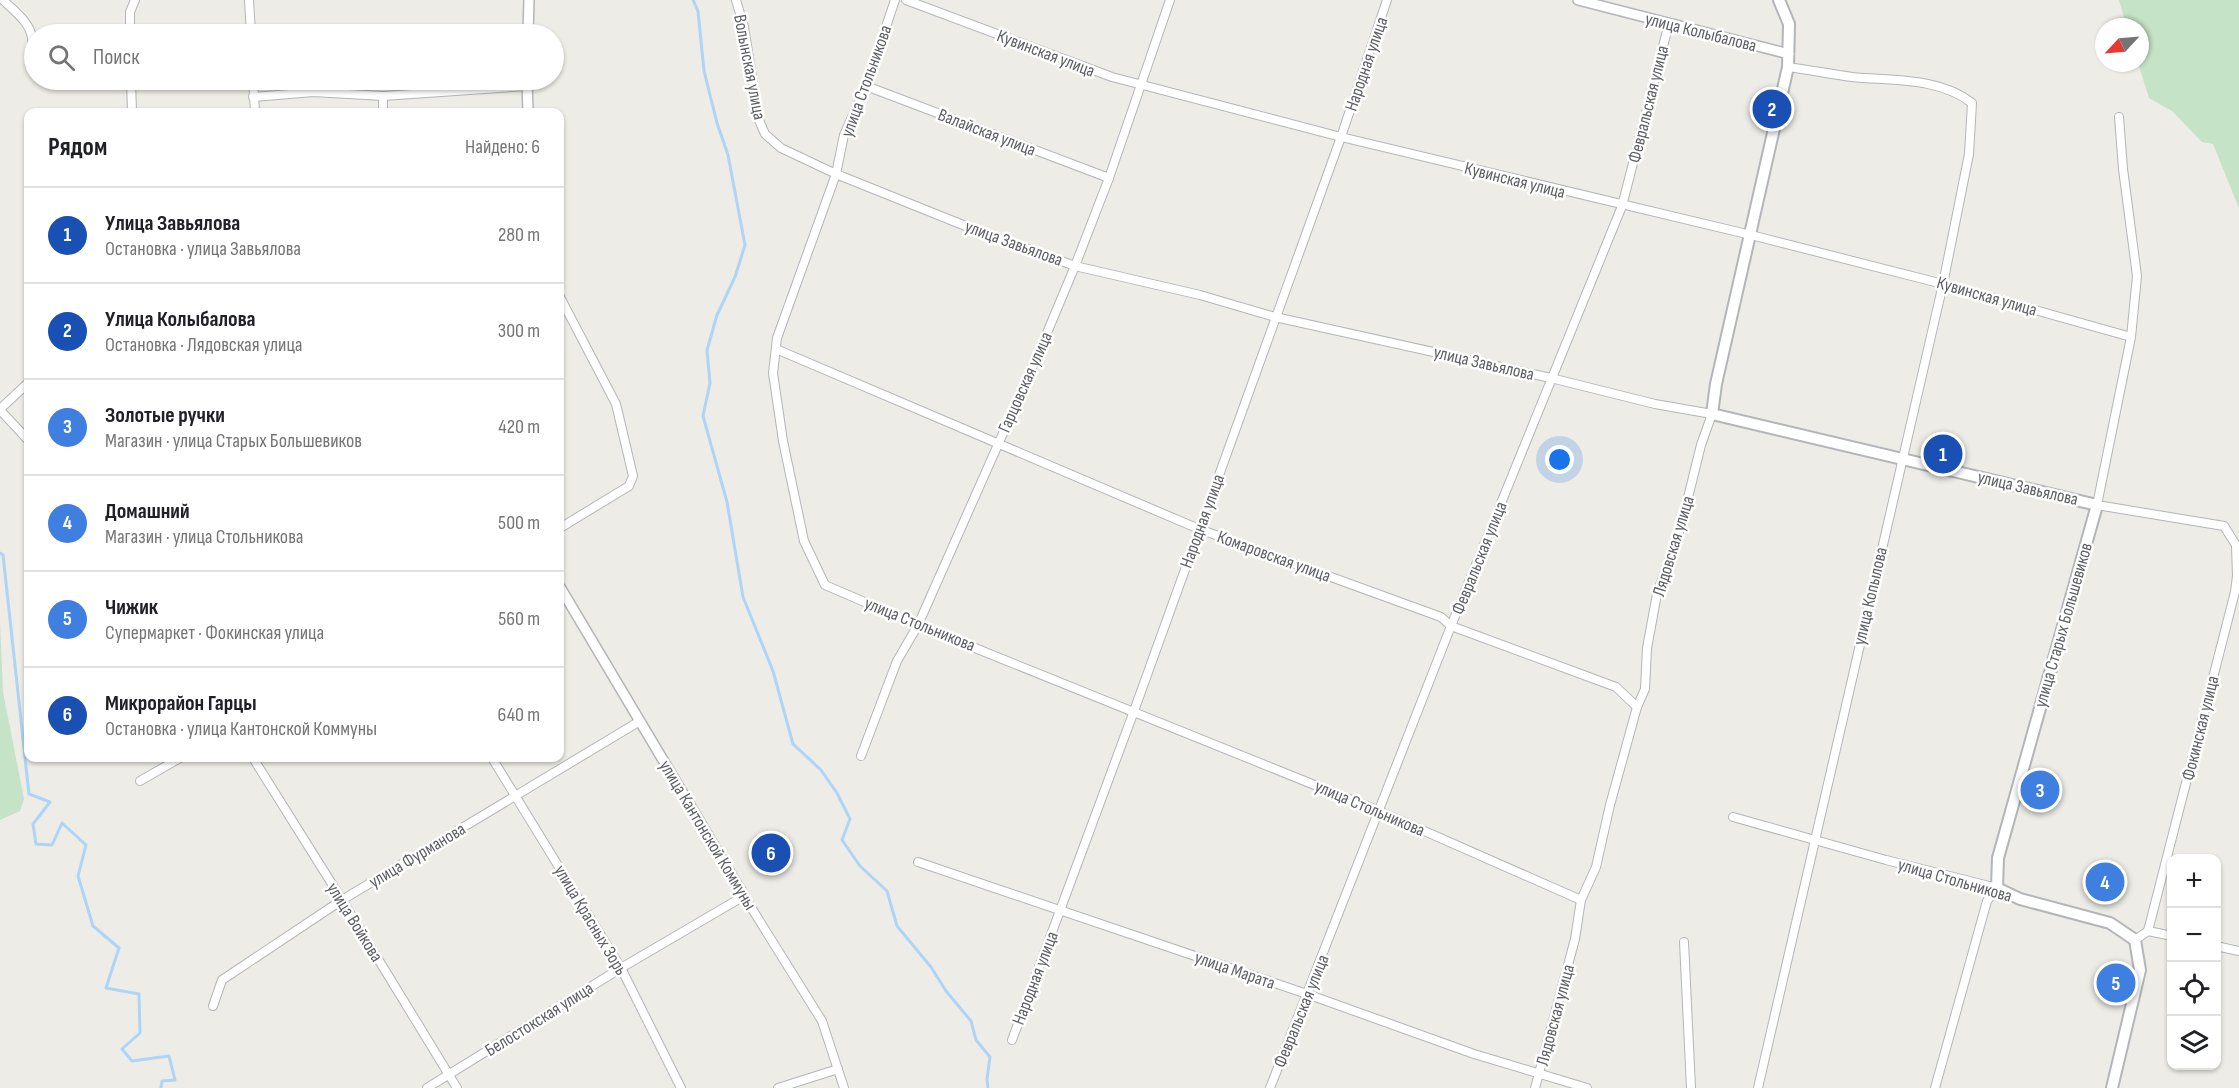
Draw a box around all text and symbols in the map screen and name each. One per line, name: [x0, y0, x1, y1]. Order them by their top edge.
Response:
street label: улица Колыбалова: [1643, 9, 1759, 56]
street label: Волынская улица: [729, 13, 770, 121]
street label: Народная улица: [1341, 14, 1392, 114]
north arrow: [2095, 18, 2149, 72]
street label: улица Стольникова: [837, 22, 896, 140]
search box: [24, 24, 564, 90]
street label: Кувинская улица: [994, 25, 1098, 82]
icon: search: [45, 41, 78, 74]
street label: Февральская улица: [1624, 43, 1673, 165]
text: Поиск: [93, 44, 139, 71]
pin: 2: [1752, 86, 1792, 132]
street label: Валайская улица: [935, 104, 1039, 161]
text: Рядом: [48, 132, 107, 163]
text: Найдено: 6: [465, 135, 540, 159]
street label: Кувинская улица: [1462, 158, 1567, 203]
text: Улица Завьялова: [105, 210, 240, 237]
street label: улица Завьялова: [962, 216, 1066, 271]
text: 1: [64, 223, 71, 247]
text: 280 m: [498, 223, 540, 247]
text: Остановка · улица Завьялова: [105, 237, 301, 261]
street label: Кувинская улица: [1934, 272, 2039, 321]
text: Улица Колыбалова: [105, 306, 255, 333]
text: 2: [63, 319, 72, 343]
text: 300 m: [498, 319, 540, 343]
street label: Гарцовская улица: [994, 329, 1057, 436]
text: Остановка · Лядовская улица: [105, 333, 303, 357]
street label: улица Завьялова: [1432, 342, 1536, 385]
text: Золотые ручки: [105, 402, 225, 429]
text: 3: [63, 415, 72, 439]
text: 420 m: [498, 415, 540, 439]
text: Магазин · улица Старых Большевиков: [105, 429, 362, 453]
pin: 1: [1924, 432, 1962, 476]
your location: [1545, 445, 1574, 474]
street label: улица Завьялова: [1976, 467, 2080, 510]
street label: Народная улица: [1176, 471, 1229, 571]
street label: Лядовская улица: [1648, 493, 1699, 599]
text: Домашний: [105, 498, 190, 525]
street label: Февральская улица: [1447, 499, 1512, 618]
text: 4: [63, 511, 72, 535]
text: 500 m: [498, 511, 540, 535]
text: Магазин · улица Стольникова: [105, 525, 303, 549]
street label: Комаровская улица: [1214, 526, 1333, 587]
street label: улица Старых Большевиков: [2030, 540, 2097, 710]
street label: улица Копылова: [1849, 545, 1892, 647]
street label: улица Стольникова: [861, 593, 978, 656]
text: Чижик: [105, 594, 158, 621]
text: 5: [63, 607, 72, 631]
text: 560 m: [498, 607, 540, 631]
text: Супермаркет · Фокинская улица: [105, 621, 324, 645]
street label: Фокинская улица: [2177, 674, 2224, 783]
text: Микрорайон Гарцы: [105, 690, 257, 717]
text: 6: [63, 703, 72, 727]
text: 640 m: [498, 703, 540, 727]
text: Остановка · улица Кантонской Коммуны: [105, 717, 377, 741]
street label: улица Кантонской Коммуны: [655, 757, 761, 914]
pin: 3: [2020, 768, 2060, 812]
street label: улица Стольникова: [1312, 776, 1428, 841]
street label: улица Фурманова: [365, 818, 469, 892]
pin: 6: [752, 830, 790, 876]
street label: улица Стольникова: [1895, 854, 2014, 907]
map controls: [2167, 854, 2221, 1070]
button: +: [2167, 854, 2221, 908]
pin: 4: [2086, 860, 2124, 904]
street label: улица Красных Зорь: [549, 861, 632, 979]
street label: улица Войкова: [322, 879, 387, 966]
button: −: [2167, 908, 2221, 962]
street label: Народная улица: [1008, 929, 1063, 1028]
street label: улица Марата: [1192, 947, 1278, 994]
street label: Февральская улица: [1269, 952, 1334, 1071]
pin: 5: [2096, 960, 2136, 1006]
street label: Лядовская улица: [1532, 962, 1579, 1068]
button: locate: [2167, 962, 2221, 1016]
street label: Белостокская улица: [481, 978, 597, 1061]
button: layers: [2167, 1016, 2221, 1070]

